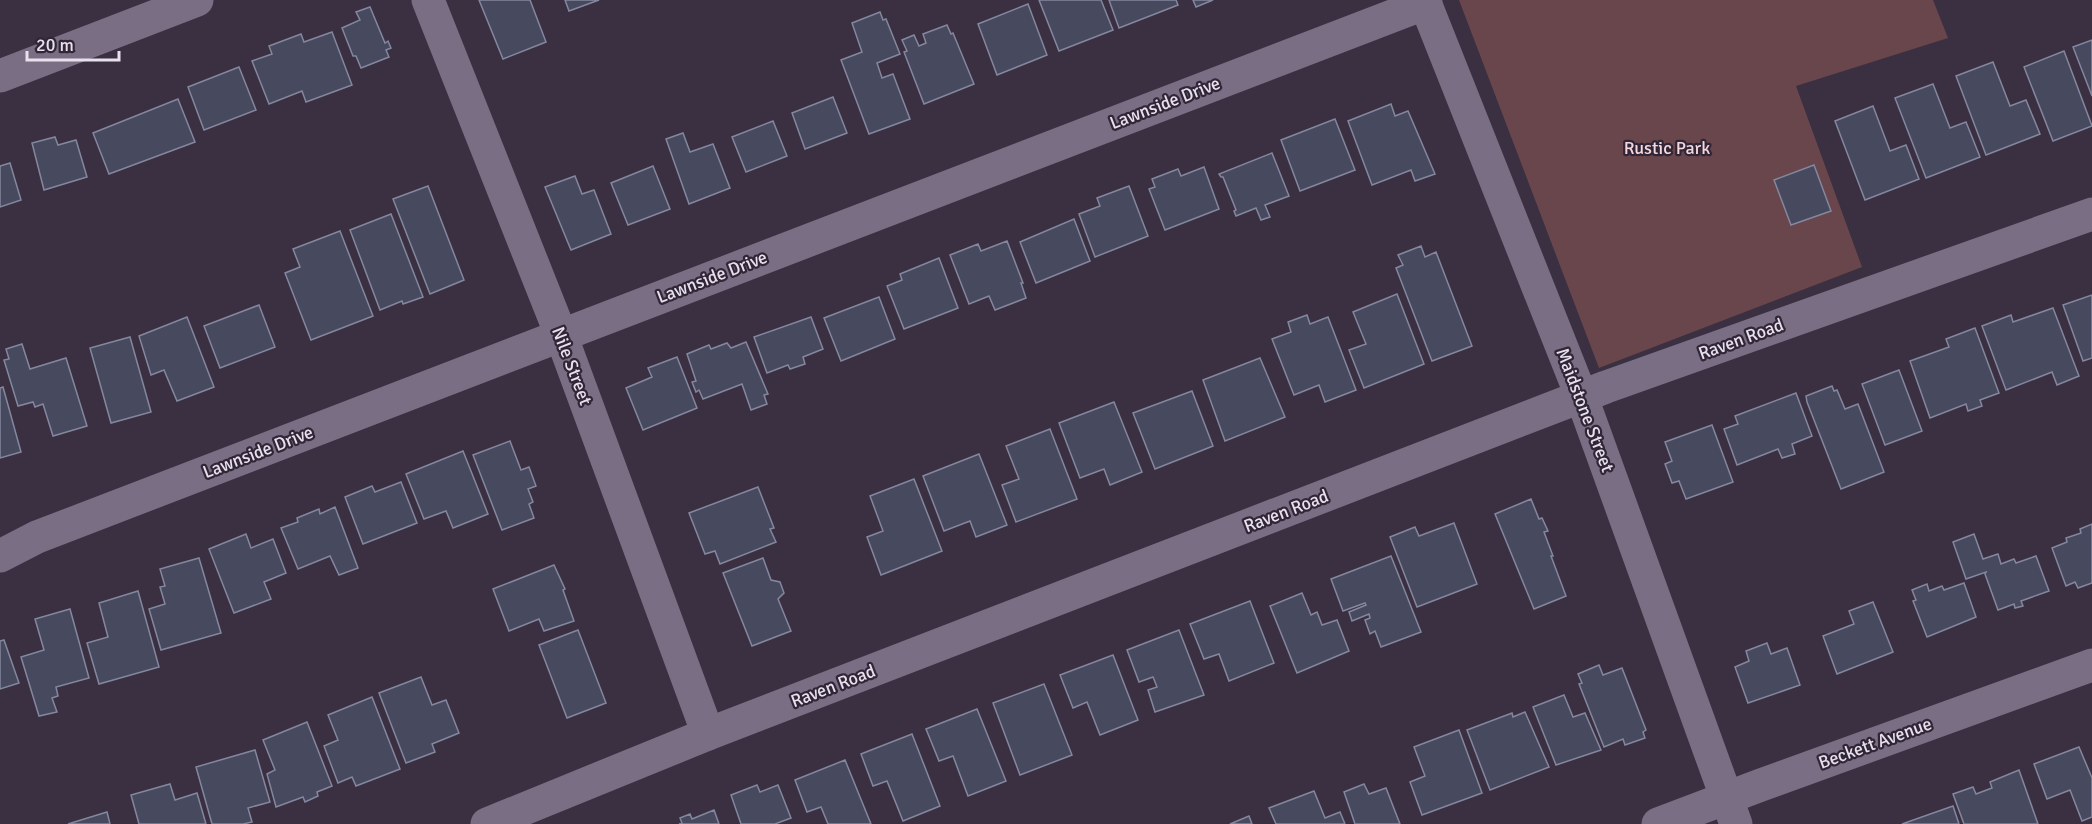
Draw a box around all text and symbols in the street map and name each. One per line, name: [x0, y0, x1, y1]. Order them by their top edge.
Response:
scale bar: [27, 24, 118, 62]
text: 20 m: [36, 34, 74, 56]
street label: Lawnside Drive: [1107, 72, 1223, 134]
park label: Rustic Park: [1624, 137, 1710, 159]
street label: Lawnside Drive: [654, 246, 770, 308]
street label: Raven Road: [1696, 313, 1786, 365]
street label: Nile Street: [547, 324, 597, 408]
street label: Maidstone Street: [1551, 345, 1619, 475]
street label: Lawnside Drive: [200, 421, 316, 483]
street label: Raven Road: [1241, 485, 1331, 537]
street label: Raven Road: [788, 660, 878, 712]
street label: Beckett Avenue: [1815, 712, 1935, 774]

